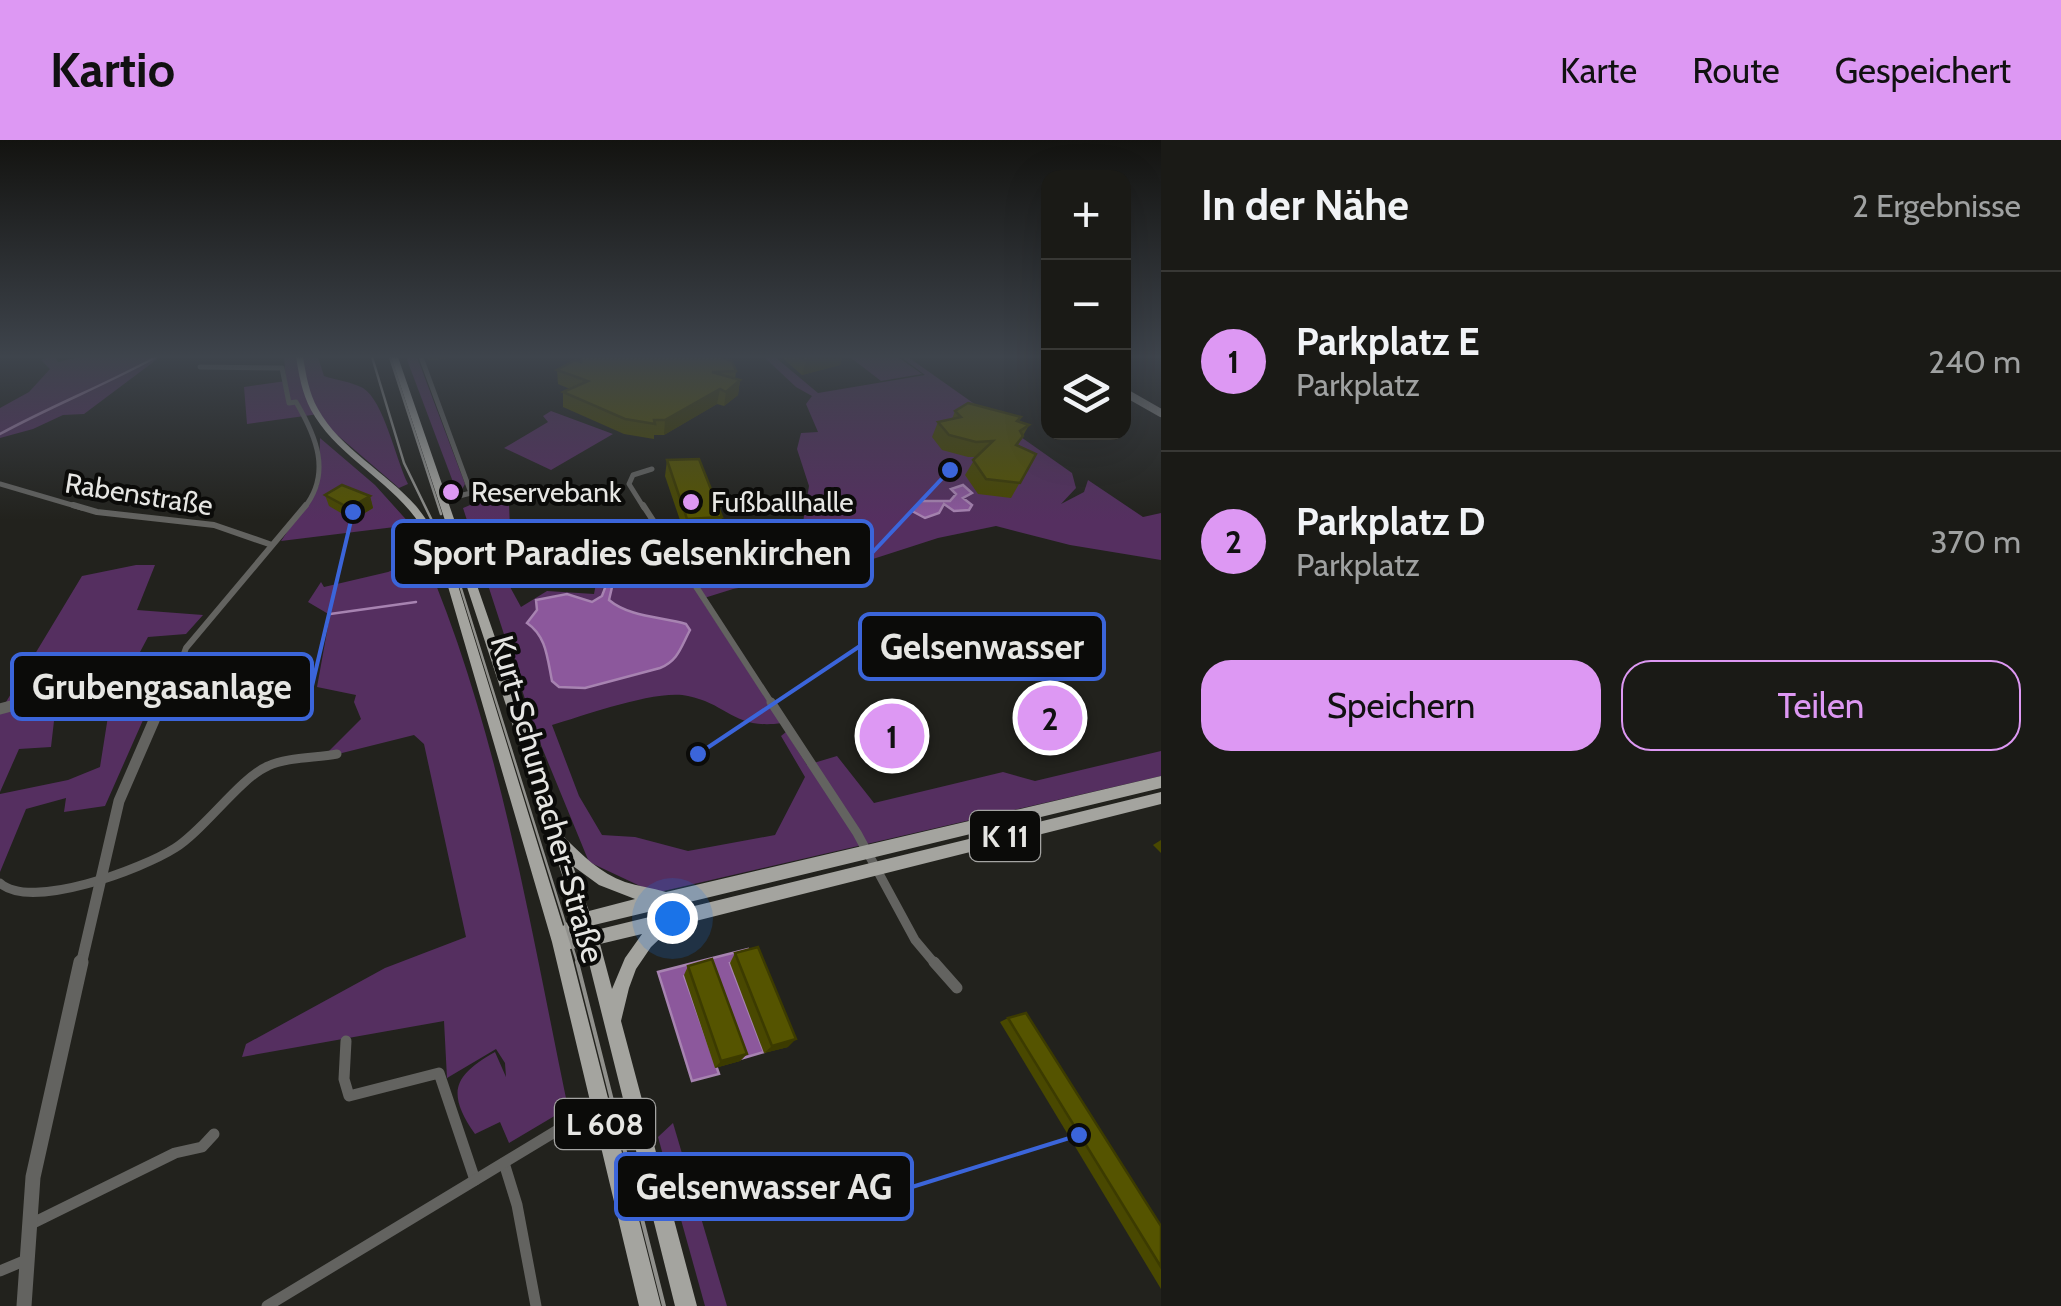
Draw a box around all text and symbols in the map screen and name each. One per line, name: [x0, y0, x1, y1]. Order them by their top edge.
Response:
text: Kartio: [50, 41, 175, 99]
text: Karte: [1560, 49, 1637, 92]
text: Route: [1692, 49, 1780, 92]
text: Gespeichert: [1835, 49, 2011, 92]
map controls: [1041, 170, 1131, 440]
button: +: [1041, 170, 1131, 260]
text: In der Nähe: [1201, 179, 1409, 231]
text: 2 Ergebnisse: [1852, 186, 2021, 225]
button: −: [1041, 260, 1131, 350]
text: Parkplatz E: [1296, 318, 1480, 365]
text: 1: [1228, 342, 1239, 381]
text: 240 m: [1928, 342, 2021, 381]
button: layers: [1041, 350, 1131, 440]
text: Parkplatz: [1296, 365, 1420, 404]
street label: Rabenstraße: [63, 466, 215, 522]
place label: Reservebank: [471, 475, 622, 509]
marker: Reservebank: [440, 481, 462, 503]
place label: Fußballhalle: [711, 485, 854, 519]
marker: Fußballhalle: [680, 491, 702, 513]
text: Parkplatz D: [1296, 498, 1485, 545]
callout: Sport Paradies Gelsenkirchen: [393, 521, 872, 586]
text: 2: [1225, 522, 1242, 561]
text: 370 m: [1930, 522, 2021, 561]
text: Sport Paradies Gelsenkirchen: [413, 531, 851, 574]
text: Parkplatz: [1296, 545, 1420, 584]
callout: Gelsenwasser: [860, 614, 1104, 679]
text: Gelsenwasser: [880, 625, 1084, 668]
street label: Kurt-Schumacher-Straße: [483, 631, 613, 967]
callout: Grubengasanlage: [12, 654, 312, 719]
button: Speichern: [1201, 660, 1601, 751]
button: Teilen: [1621, 660, 2021, 751]
text: Grubengasanlage: [32, 665, 292, 708]
pin: 2: [1018, 680, 1082, 756]
pin: 1: [860, 698, 924, 774]
road number: K 11: [970, 811, 1040, 861]
your location: [647, 893, 698, 944]
road number: L 608: [555, 1099, 655, 1149]
callout: Gelsenwasser AG: [616, 1154, 912, 1219]
text: Gelsenwasser AG: [636, 1165, 892, 1208]

